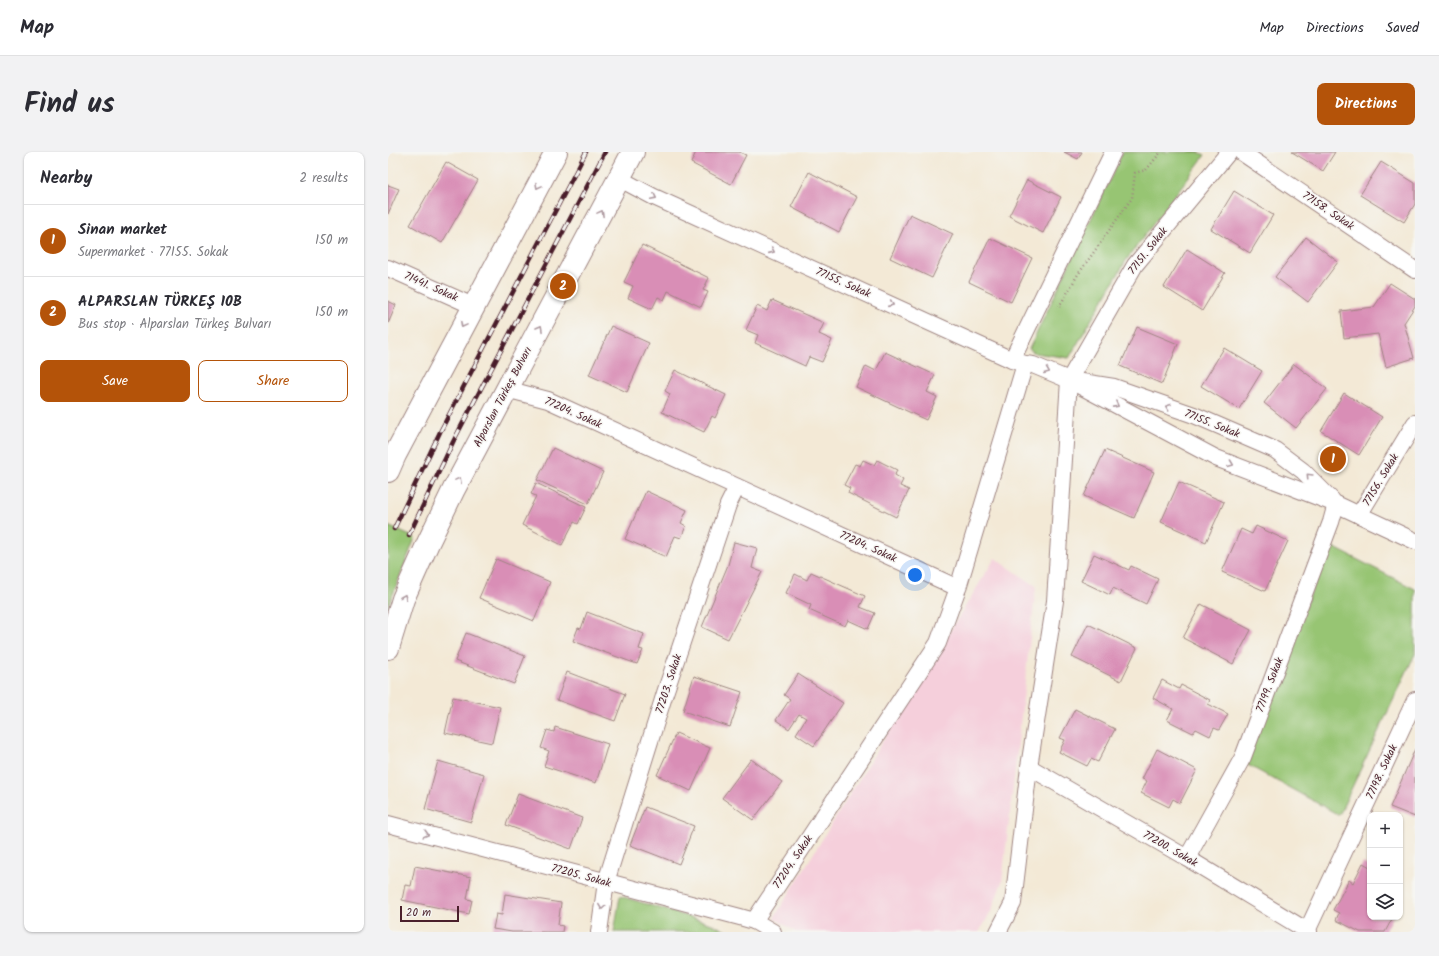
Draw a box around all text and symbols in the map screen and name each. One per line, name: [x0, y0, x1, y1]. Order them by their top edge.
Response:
text: Map: [20, 13, 54, 43]
text: Map: [1259, 17, 1284, 39]
text: Directions: [1306, 17, 1364, 39]
text: Saved: [1386, 17, 1419, 39]
text: Find us: [24, 82, 115, 127]
button: Directions: [1317, 83, 1415, 125]
text: Nearby: [40, 165, 92, 192]
text: 2 results: [300, 168, 348, 189]
one-way arrow: [535, 182, 542, 189]
street label: 77158. Sokak: [1298, 187, 1358, 236]
one-way arrow: [650, 192, 657, 199]
one-way arrow: [596, 210, 604, 217]
text: Sinan market: [78, 218, 167, 242]
street label: 77151. Sokak: [1124, 223, 1173, 279]
text: 1: [51, 230, 55, 251]
text: 150 m: [315, 230, 348, 251]
text: Supermarket · 77155. Sokak: [78, 242, 228, 263]
one-way arrow: [769, 246, 776, 254]
street label: 77155. Sokak: [813, 263, 874, 304]
street label: 71441. Sokak: [401, 267, 462, 307]
pin: 2: [550, 271, 576, 301]
text: ALPARSLAN TÜRKEŞ 10B: [78, 290, 242, 314]
one-way arrow: [887, 300, 894, 308]
text: 2: [49, 302, 57, 323]
text: 150 m: [315, 302, 348, 323]
text: Bus stop · Alparslan Türkeş Bulvarı: [78, 314, 271, 335]
one-way arrow: [460, 321, 468, 329]
one-way arrow: [535, 325, 543, 332]
street label: Alparslan Türkeş Bulvarı: [469, 343, 537, 450]
button: Save: [40, 360, 190, 402]
button: Share: [198, 360, 348, 402]
one-way arrow: [1043, 366, 1051, 374]
street label: 77204. Sokak: [541, 392, 605, 434]
one-way arrow: [1112, 400, 1119, 408]
one-way arrow: [1165, 403, 1172, 411]
street label: 77155. Sokak: [1181, 405, 1243, 444]
pin: 1: [1320, 444, 1346, 474]
street label: 77156. Sokak: [1358, 449, 1404, 510]
one-way arrow: [1228, 460, 1235, 468]
one-way arrow: [1306, 473, 1314, 481]
one-way arrow: [455, 476, 462, 484]
street label: 77204. Sokak: [836, 526, 900, 568]
your location: [905, 565, 925, 585]
one-way arrow: [400, 594, 408, 601]
street label: 77203. Sokak: [651, 651, 687, 716]
street label: 77199. Sokak: [1251, 654, 1289, 715]
street label: 77198. Sokak: [1361, 741, 1403, 802]
map controls: [1367, 812, 1403, 920]
button: +: [1367, 812, 1403, 848]
street label: 77200. Sokak: [1139, 826, 1202, 872]
one-way arrow: [422, 830, 429, 838]
street label: 77204. Sokak: [768, 831, 818, 892]
button: −: [1367, 848, 1403, 884]
street label: 77205. Sokak: [549, 859, 614, 893]
button: layers: [1367, 884, 1403, 920]
scale bar: [400, 904, 459, 923]
text: 20 m: [406, 904, 431, 922]
one-way arrow: [598, 904, 607, 910]

